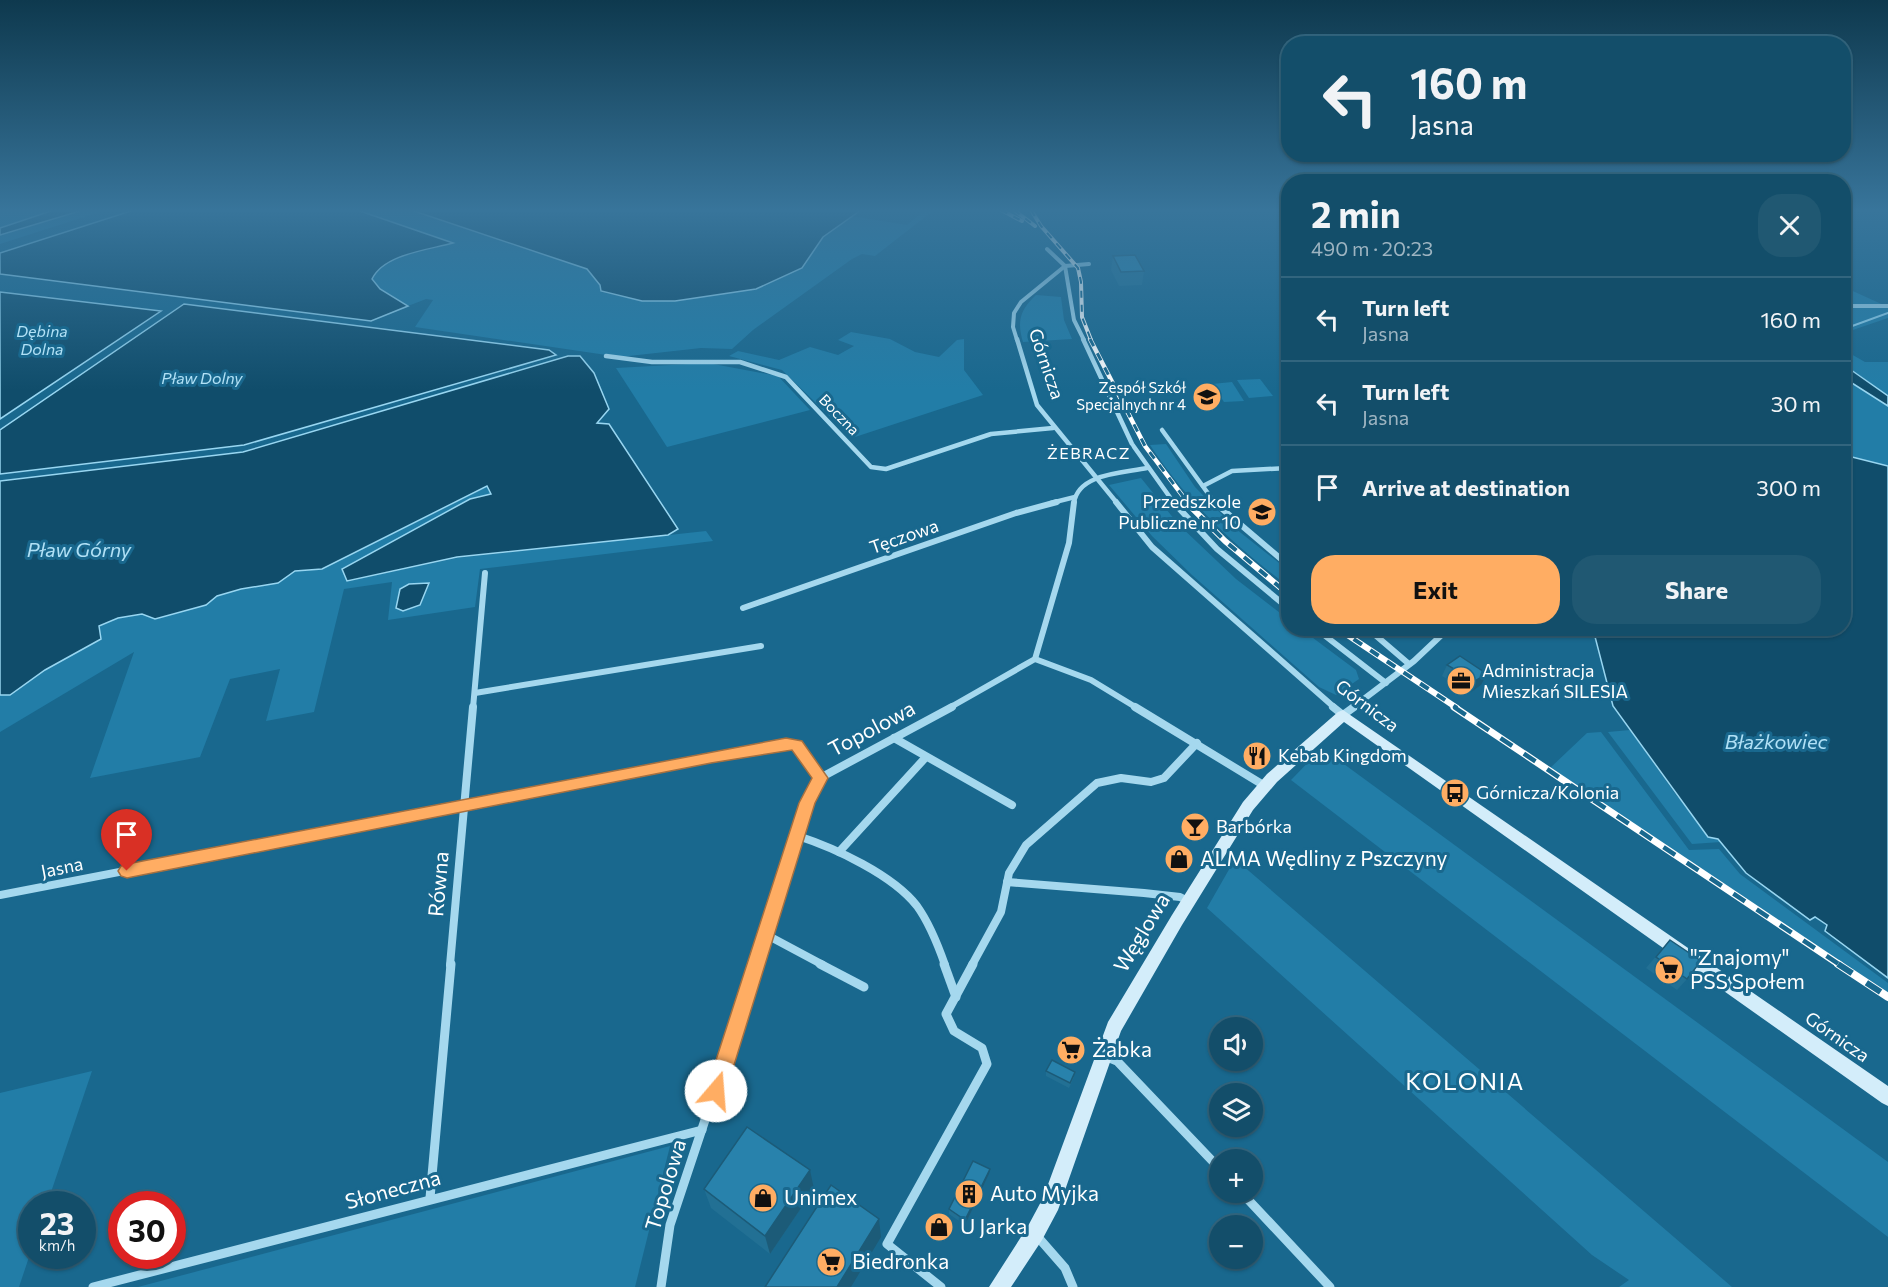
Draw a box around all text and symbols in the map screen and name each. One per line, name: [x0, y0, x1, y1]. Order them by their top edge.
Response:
text: 160 m: [1410, 56, 1528, 108]
icon: left: [1311, 60, 1389, 138]
text: Jasna: [1410, 108, 1474, 141]
text: 2 min: [1311, 191, 1401, 235]
button: close: [1758, 194, 1821, 257]
text: 490 m · 20:23: [1311, 236, 1433, 260]
text: Turn left: [1362, 294, 1449, 321]
icon: left: [1311, 303, 1344, 336]
text: 160 m: [1760, 306, 1821, 333]
water label: Dębina Dolna: [16, 321, 68, 358]
text: Jasna: [1362, 321, 1409, 345]
street label: Górnicza: [1025, 325, 1069, 402]
water label: Pław Dolny: [161, 368, 243, 387]
place label: Zespół Szkół Specjalnych nr 4: [1076, 378, 1186, 413]
text: Turn left: [1362, 378, 1449, 405]
school or university icon: Zespół Szkół Specjalnych nr 4: [1191, 381, 1223, 413]
icon: left: [1311, 387, 1344, 420]
street label: Boczna: [816, 390, 864, 439]
text: 30 m: [1771, 390, 1821, 417]
text: Jasna: [1362, 405, 1409, 429]
district label: ŻEBRACZ: [1047, 443, 1131, 462]
icon: arrive: [1311, 471, 1344, 504]
text: Arrive at destination: [1362, 474, 1570, 501]
text: 300 m: [1756, 474, 1821, 501]
place label: Przedszkole Publiczne nr 10: [1118, 490, 1241, 533]
school or university icon: Przedszkole Publiczne nr 10: [1246, 496, 1278, 528]
street label: Tęczowa: [866, 514, 941, 558]
water label: Pław Górny: [27, 537, 132, 561]
button: Exit: [1311, 555, 1560, 624]
button: Share: [1572, 555, 1821, 624]
place label: Administracja Mieszkań SILESIA: [1482, 659, 1628, 702]
office icon: Administracja Mieszkań SILESIA: [1445, 665, 1477, 697]
street label: Górnicza: [1332, 674, 1404, 736]
street label: Topolowa: [824, 694, 919, 761]
water label: Błażkowiec: [1725, 729, 1827, 753]
restaurant icon: Kebab Kingdom: [1241, 740, 1273, 772]
place label: Kebab Kingdom: [1278, 744, 1407, 766]
bus stop icon: Górnicza/Kolonia: [1439, 777, 1471, 809]
place label: Górnicza/Kolonia: [1476, 781, 1619, 803]
pin: [101, 809, 152, 871]
bar icon: Barbórka: [1179, 811, 1211, 843]
place label: Barbórka: [1216, 815, 1292, 837]
icon: arrive: [110, 818, 143, 851]
shop icon: ALMA Wędliny z Pszczyny: [1163, 843, 1195, 875]
place label: ALMA Wędliny z Pszczyny: [1200, 845, 1447, 870]
street label: Równa: [422, 850, 453, 918]
street label: Jasna: [39, 852, 85, 882]
street label: Węglowa: [1107, 888, 1174, 976]
place label: "Znajomy" PSS Społem: [1690, 944, 1805, 993]
supermarket icon: "Znajomy" PSS Społem: [1653, 954, 1685, 986]
street label: Górnicza: [1801, 1006, 1874, 1066]
map controls: [1209, 1017, 1263, 1269]
button: sound: [1209, 1017, 1263, 1071]
supermarket icon: Żabka: [1055, 1034, 1087, 1066]
place label: Żabka: [1092, 1036, 1152, 1061]
position arrow: [684, 1059, 748, 1123]
district label: KOLONIA: [1405, 1066, 1525, 1095]
button: layers: [1209, 1083, 1263, 1137]
street label: Topolowa: [639, 1136, 690, 1233]
button: +: [1209, 1149, 1263, 1203]
street label: Słoneczna: [342, 1164, 443, 1213]
building icon: Auto Myjka: [953, 1178, 985, 1210]
place label: Auto Myjka: [990, 1180, 1099, 1205]
shop icon: Unimex: [747, 1182, 779, 1214]
place label: Unimex: [784, 1184, 857, 1209]
speed limit sign: 30: [108, 1191, 186, 1269]
text: 23: [40, 1204, 74, 1241]
shop icon: U Jarka: [923, 1211, 955, 1243]
place label: U Jarka: [960, 1213, 1027, 1238]
button: −: [1209, 1215, 1263, 1269]
text: km/h: [39, 1236, 75, 1254]
supermarket icon: Biedronka: [815, 1246, 847, 1278]
place label: Biedronka: [852, 1248, 949, 1273]

